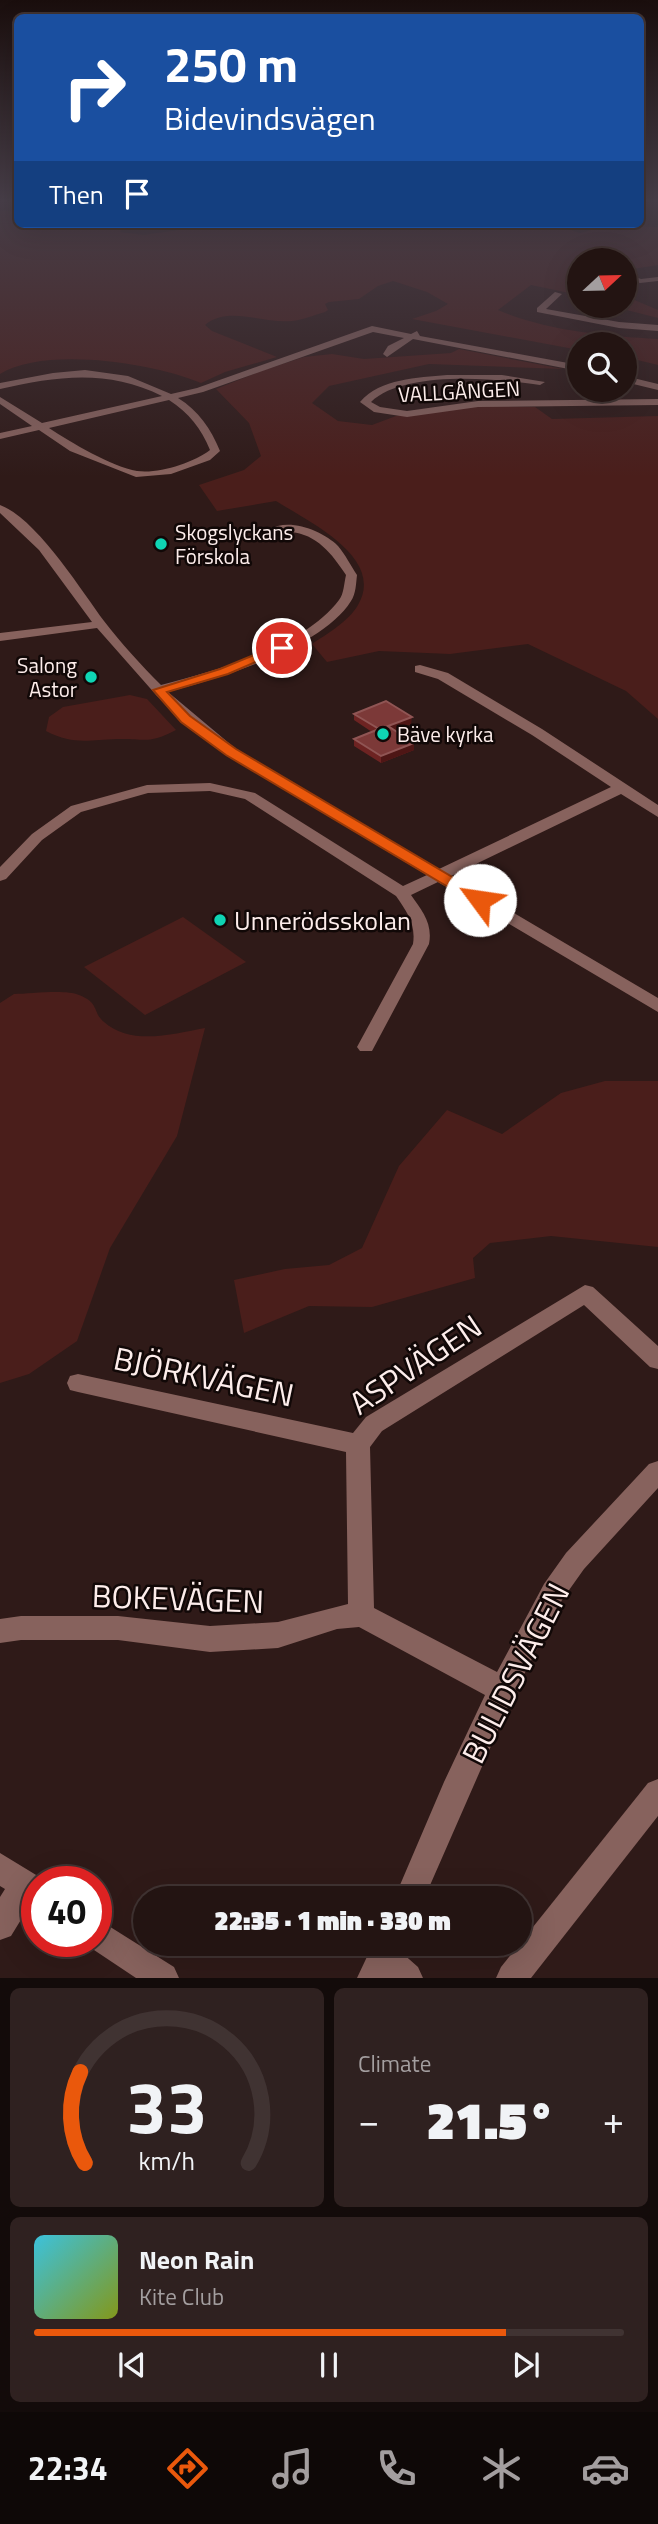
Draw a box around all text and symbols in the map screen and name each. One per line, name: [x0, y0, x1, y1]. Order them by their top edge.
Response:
text: 250 m: [164, 26, 298, 101]
icon: right: [49, 42, 140, 133]
text: Bidevindsvägen: [164, 94, 376, 142]
text: Then: [49, 175, 104, 214]
icon: arrive: [118, 175, 156, 213]
north arrow: [567, 248, 637, 318]
map controls: [567, 248, 637, 402]
button: search: [567, 332, 637, 402]
street label: VALLGÅNGEN: [397, 372, 521, 410]
place label: Skogslyckans Förskola: [175, 516, 293, 572]
marker: Skogslyckans Förskola: [153, 536, 169, 552]
pin: [252, 618, 312, 678]
icon: arrive: [263, 629, 301, 667]
place label: Salong Astor: [17, 649, 77, 705]
marker: Salong Astor: [83, 669, 99, 685]
place label: Bäve kyrka: [397, 718, 494, 750]
marker: Bäve kyrka: [375, 726, 391, 742]
position arrow: [443, 863, 517, 937]
place label: Unnerödsskolan: [234, 901, 411, 940]
marker: Unnerödsskolan: [212, 912, 228, 928]
street label: ASPVÄGEN: [339, 1302, 491, 1426]
street label: BJÖRKVÄGEN: [110, 1334, 298, 1418]
street label: BOKEVÄGEN: [91, 1571, 265, 1625]
street label: BULIDSVÄGEN: [449, 1574, 581, 1772]
speed limit sign: 40: [21, 1866, 112, 1957]
text: 22:35 · 1 min · 330 m: [214, 1901, 451, 1940]
text: Climate: [358, 2046, 431, 2081]
text: 33: [126, 2052, 208, 2162]
text: 21.5°: [426, 2080, 556, 2159]
text: −: [358, 2091, 379, 2149]
text: +: [603, 2091, 624, 2149]
text: km/h: [139, 2142, 195, 2180]
text: Neon Rain: [139, 2240, 254, 2279]
text: Kite Club: [139, 2279, 224, 2314]
icon: previous: [113, 2346, 151, 2384]
icon: pause: [310, 2346, 348, 2384]
icon: next: [507, 2346, 545, 2384]
text: 22:34: [28, 2444, 108, 2492]
icon: directions: [163, 2444, 212, 2493]
icon: music: [268, 2444, 317, 2493]
icon: phone: [372, 2444, 421, 2493]
icon: climate: [477, 2444, 526, 2493]
icon: car: [581, 2444, 630, 2493]

